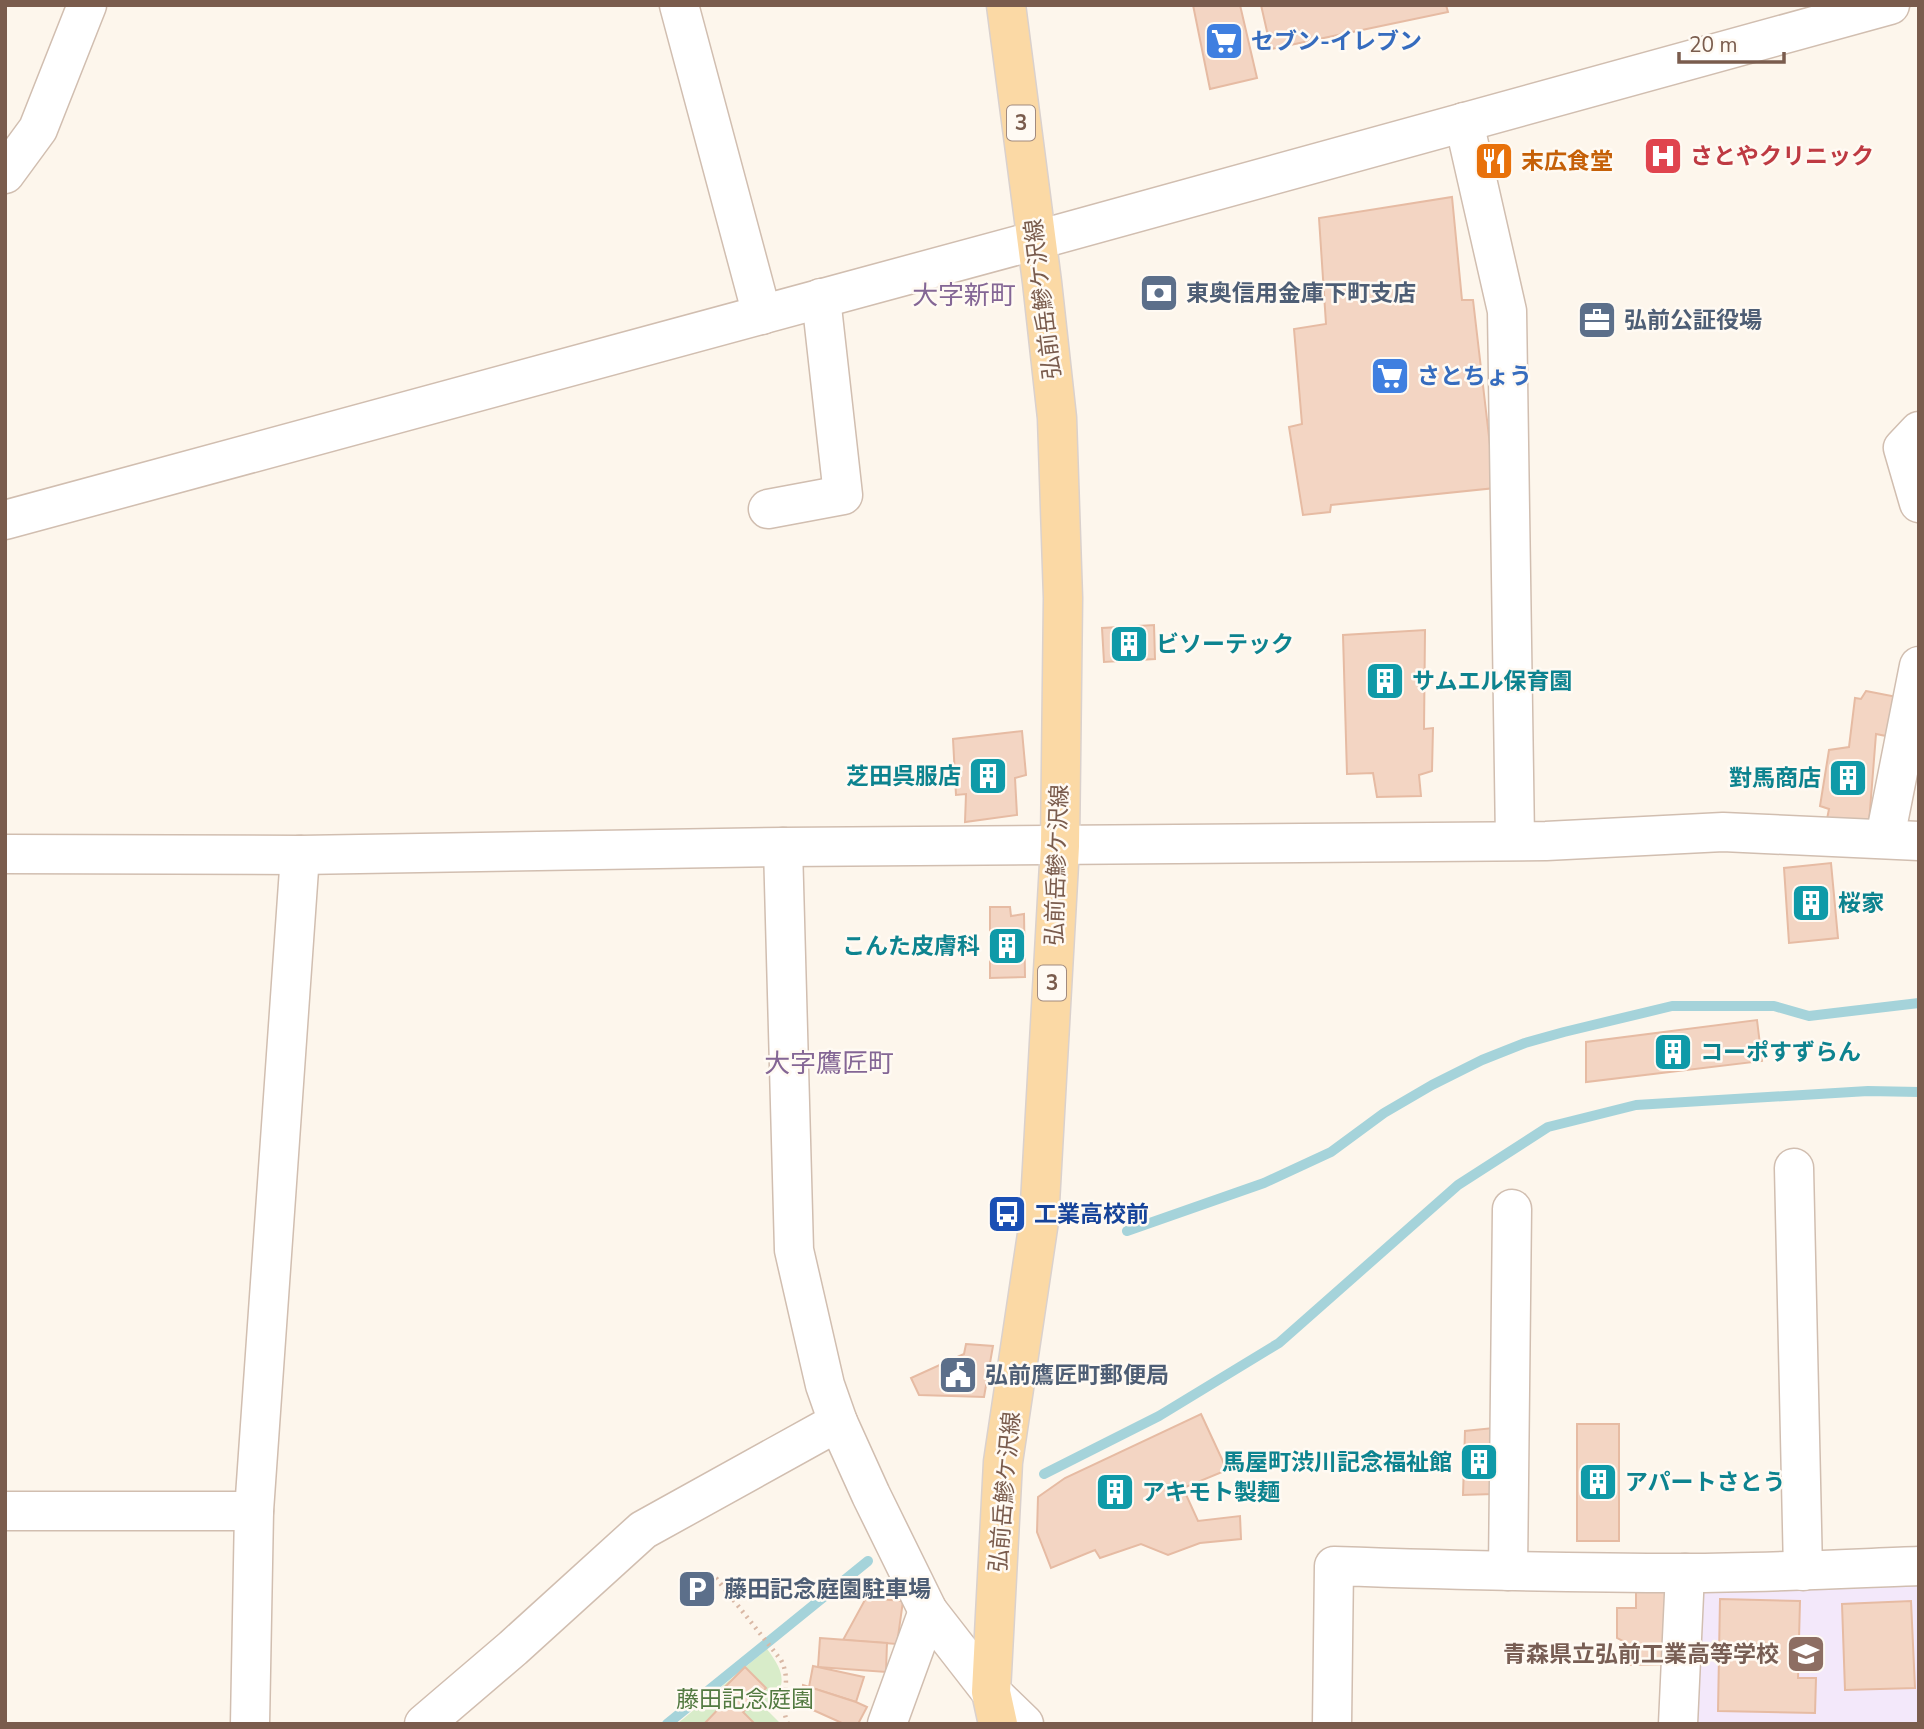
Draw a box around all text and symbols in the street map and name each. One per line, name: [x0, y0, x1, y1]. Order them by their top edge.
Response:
supermarket icon: セブン-イレブン: [1203, 20, 1245, 62]
scale bar: [1679, 21, 1784, 65]
place label: セブン-イレブン: [1251, 26, 1422, 57]
text: 20 m: [1689, 31, 1738, 59]
road number: 3: [1007, 106, 1035, 140]
hospital icon: さとやクリニック: [1642, 135, 1684, 177]
restaurant icon: 末広食堂: [1473, 140, 1515, 182]
place label: さとやクリニック: [1690, 141, 1874, 172]
place label: 末広食堂: [1521, 146, 1613, 177]
street label: 弘前岳鰺ケ沢線: [1018, 217, 1068, 381]
bank icon: 東奥信用金庫下町支店: [1138, 272, 1180, 314]
district label: 大字新町: [912, 278, 1016, 313]
place label: 東奥信用金庫下町支店: [1186, 278, 1416, 309]
office icon: 弘前公証役場: [1576, 299, 1618, 341]
place label: 弘前公証役場: [1624, 305, 1762, 336]
supermarket icon: さとちょう: [1369, 355, 1411, 397]
place label: さとちょう: [1417, 361, 1532, 392]
building icon: ビソーテック: [1108, 623, 1150, 665]
place label: ビソーテック: [1156, 629, 1294, 660]
building icon: サムエル保育園: [1364, 660, 1406, 702]
place label: サムエル保育園: [1412, 666, 1573, 697]
building icon: 芝田呉服店: [967, 755, 1009, 797]
building icon: 對馬商店: [1827, 757, 1869, 799]
place label: 芝田呉服店: [846, 761, 961, 792]
place label: 對馬商店: [1729, 763, 1821, 794]
street label: 弘前岳鰺ケ沢線: [1039, 784, 1075, 946]
building icon: 桜家: [1790, 882, 1832, 924]
place label: 桜家: [1838, 888, 1884, 919]
building icon: こんた皮膚科: [986, 925, 1028, 967]
place label: こんた皮膚科: [842, 931, 980, 962]
road number: 3: [1038, 965, 1066, 1000]
building icon: コーポすずらん: [1652, 1031, 1694, 1073]
place label: コーポすずらん: [1700, 1037, 1861, 1068]
district label: 大字鷹匠町: [764, 1046, 894, 1081]
bus stop icon: 工業高校前: [986, 1193, 1028, 1235]
place label: 工業高校前: [1034, 1199, 1149, 1230]
public building icon: 弘前鷹匠町郵便局: [937, 1354, 979, 1396]
place label: 弘前鷹匠町郵便局: [985, 1360, 1169, 1391]
street label: 弘前岳鰺ケ沢線: [983, 1410, 1027, 1574]
building icon: 馬屋町渋川記念福祉館: [1458, 1441, 1500, 1483]
place label: 馬屋町渋川記念福祉館: [1222, 1447, 1452, 1478]
building icon: アパートさとう: [1577, 1461, 1619, 1503]
place label: アパートさとう: [1625, 1467, 1786, 1498]
building icon: アキモト製麺: [1094, 1471, 1136, 1513]
place label: アキモト製麺: [1142, 1477, 1280, 1508]
parking icon: 藤田記念庭園駐車場: [676, 1568, 718, 1610]
place label: 藤田記念庭園駐車場: [724, 1574, 931, 1605]
school or university icon: 青森県立弘前工業高等学校: [1785, 1633, 1827, 1675]
place label: 青森県立弘前工業高等学校: [1503, 1639, 1779, 1670]
park label: 藤田記念庭園: [676, 1684, 814, 1715]

